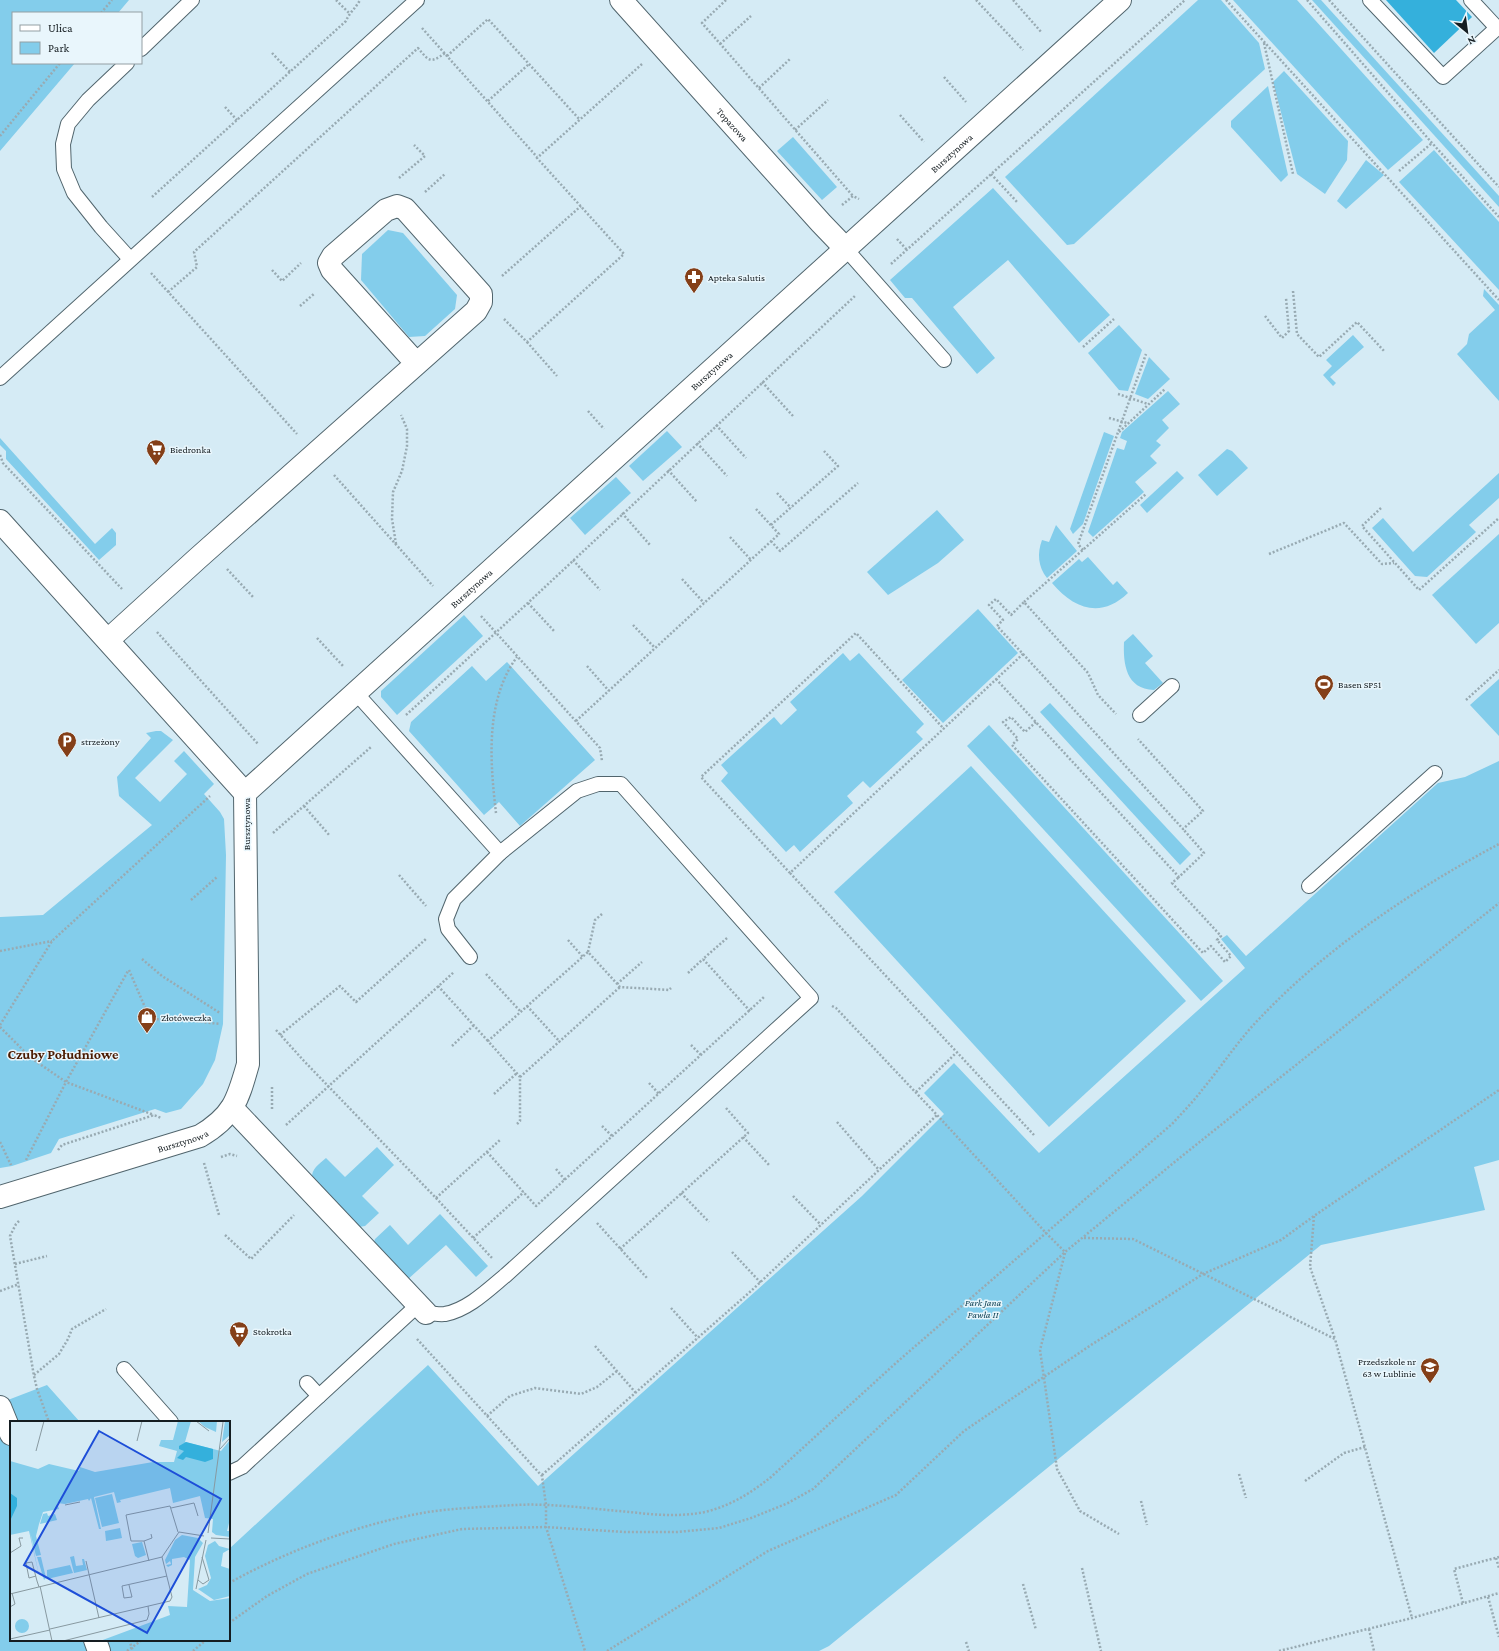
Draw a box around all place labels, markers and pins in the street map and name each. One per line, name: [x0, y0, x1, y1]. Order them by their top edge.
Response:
pharmacy icon: Apteka Salutis: [683, 266, 705, 294]
place label: Apteka Salutis: [708, 272, 765, 283]
supermarket icon: Biedronka: [145, 438, 167, 466]
place label: Biedronka: [170, 444, 211, 455]
sports icon: Basen SP51: [1313, 673, 1335, 701]
place label: Basen SP51: [1338, 679, 1381, 690]
parking icon: strzeżony: [56, 730, 78, 758]
place label: strzeżony: [81, 736, 120, 747]
shop icon: Złotóweczka: [136, 1006, 158, 1034]
place label: Złotóweczka: [161, 1012, 212, 1023]
supermarket icon: Stokrotka: [228, 1320, 250, 1348]
place label: Stokrotka: [253, 1326, 292, 1337]
place label: Przedszkole nr 63 w Lublinie: [1358, 1356, 1417, 1379]
school or university icon: Przedszkole nr 63 w Lublinie: [1419, 1356, 1441, 1384]

